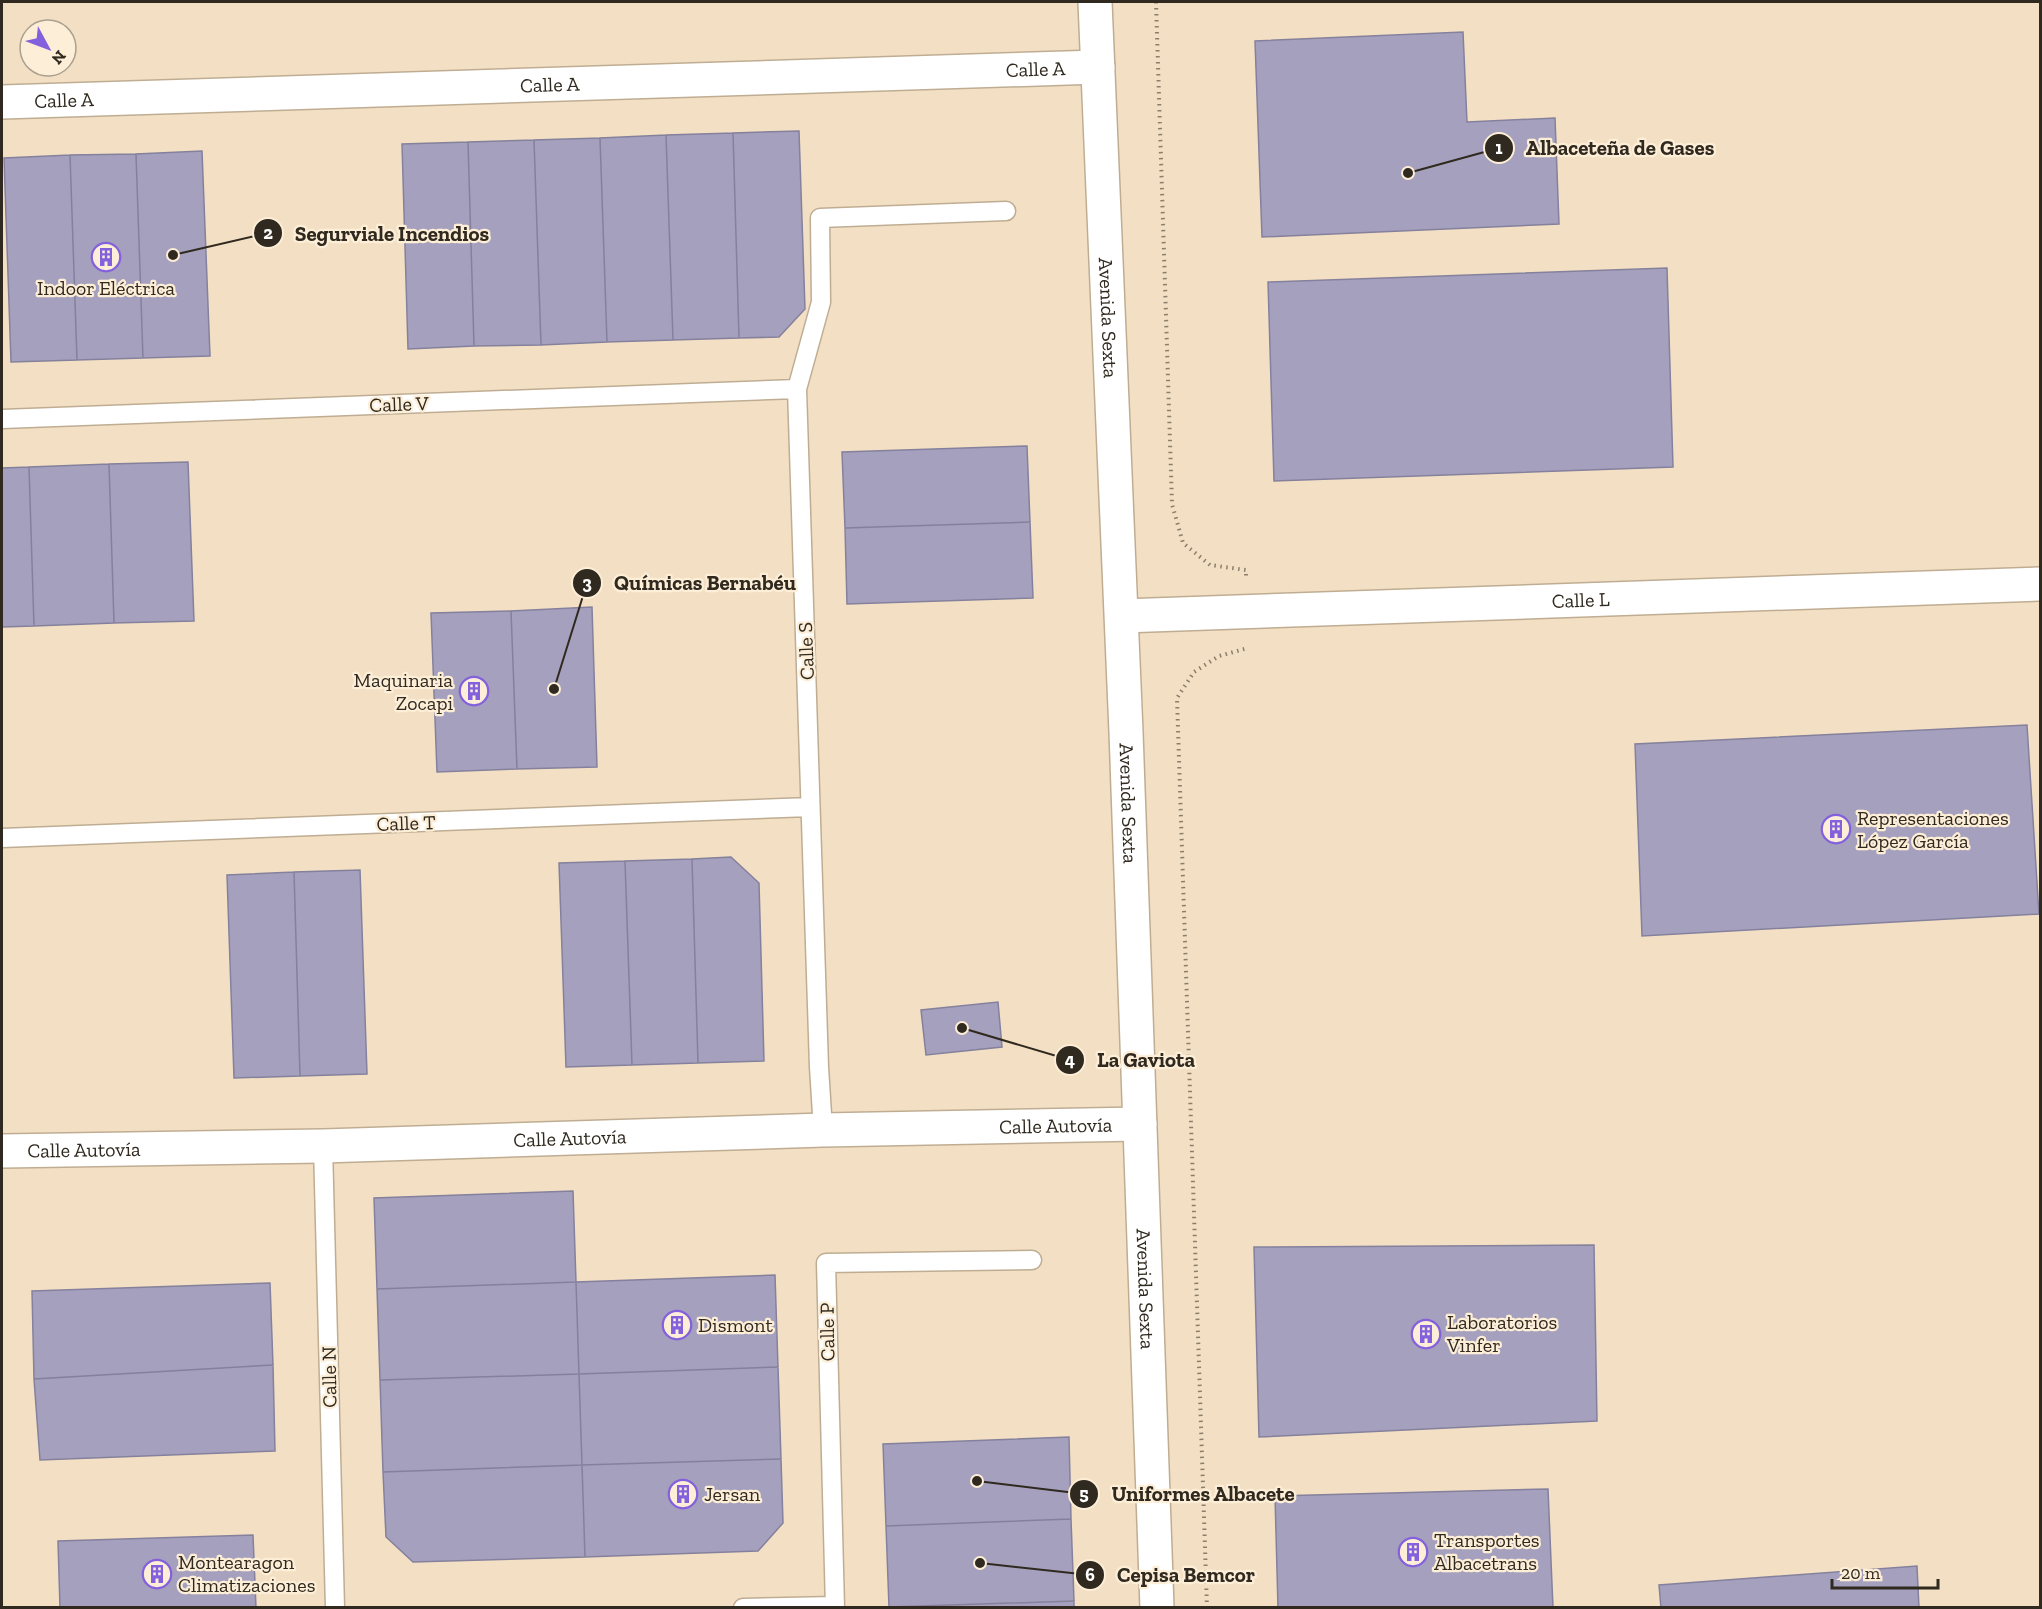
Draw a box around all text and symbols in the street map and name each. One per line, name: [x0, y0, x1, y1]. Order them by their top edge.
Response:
north arrow: [18, 18, 78, 78]
text: N: [48, 47, 70, 68]
street label: Calle A: [1005, 56, 1067, 82]
street label: Calle A: [520, 72, 581, 97]
street label: Calle A: [34, 87, 95, 113]
callout: Albaceteña de Gases: [1484, 128, 1727, 167]
text: Albaceteña de Gases: [1526, 135, 1715, 160]
text: 1: [1495, 137, 1503, 159]
callout: Segurviale Incendios: [253, 214, 501, 253]
text: Segurviale Incendios: [295, 221, 490, 246]
text: 2: [263, 222, 273, 244]
building icon: Indoor Eléctrica: [90, 241, 122, 273]
street label: Avenida Sexta: [1094, 257, 1123, 379]
place label: Indoor Eléctrica: [37, 276, 175, 300]
street label: Calle V: [369, 391, 429, 417]
callout: Químicas Bernabéu: [572, 564, 808, 603]
text: Químicas Bernabéu: [614, 570, 796, 595]
text: 3: [582, 572, 592, 594]
street label: Calle L: [1551, 587, 1610, 613]
street label: Calle S: [793, 622, 819, 680]
place label: Maquinaria Zocapi: [354, 668, 453, 715]
building icon: Maquinaria Zocapi: [458, 675, 490, 707]
street label: Avenida Sexta: [1114, 742, 1143, 864]
place label: Representaciones López García: [1857, 806, 2009, 853]
street label: Calle T: [376, 810, 436, 836]
building icon: Representaciones López García: [1820, 813, 1852, 845]
callout: La Gaviota: [1055, 1040, 1207, 1079]
text: La Gaviota: [1097, 1047, 1195, 1072]
text: 4: [1065, 1049, 1075, 1071]
street label: Calle Autovía: [999, 1113, 1113, 1139]
street label: Calle Autovía: [513, 1124, 627, 1152]
street label: Calle Autovía: [27, 1137, 141, 1163]
street label: Avenida Sexta: [1132, 1228, 1160, 1350]
street label: Calle P: [814, 1302, 840, 1362]
building icon: Dismont: [661, 1309, 693, 1341]
place label: Laboratorios Vinfer: [1446, 1310, 1557, 1357]
place label: Dismont: [698, 1313, 773, 1337]
building icon: Laboratorios Vinfer: [1410, 1318, 1442, 1350]
street label: Calle N: [316, 1346, 342, 1408]
callout: Uniformes Albacete: [1069, 1474, 1307, 1513]
building icon: Jersan: [667, 1478, 699, 1510]
text: Uniformes Albacete: [1111, 1481, 1295, 1506]
place label: Jersan: [704, 1482, 761, 1506]
text: 5: [1079, 1483, 1089, 1505]
place label: Transportes Albacetrans: [1434, 1528, 1540, 1575]
building icon: Transportes Albacetrans: [1397, 1536, 1429, 1568]
place label: Montearagon Climatizaciones: [178, 1550, 315, 1597]
scale bar: [1832, 1552, 1938, 1590]
callout: Cepisa Bemcor: [1075, 1556, 1267, 1595]
building icon: Montearagon Climatizaciones: [141, 1558, 173, 1590]
text: Cepisa Bemcor: [1117, 1562, 1255, 1587]
text: 20 m: [1841, 1562, 1881, 1584]
text: 6: [1085, 1564, 1095, 1586]

